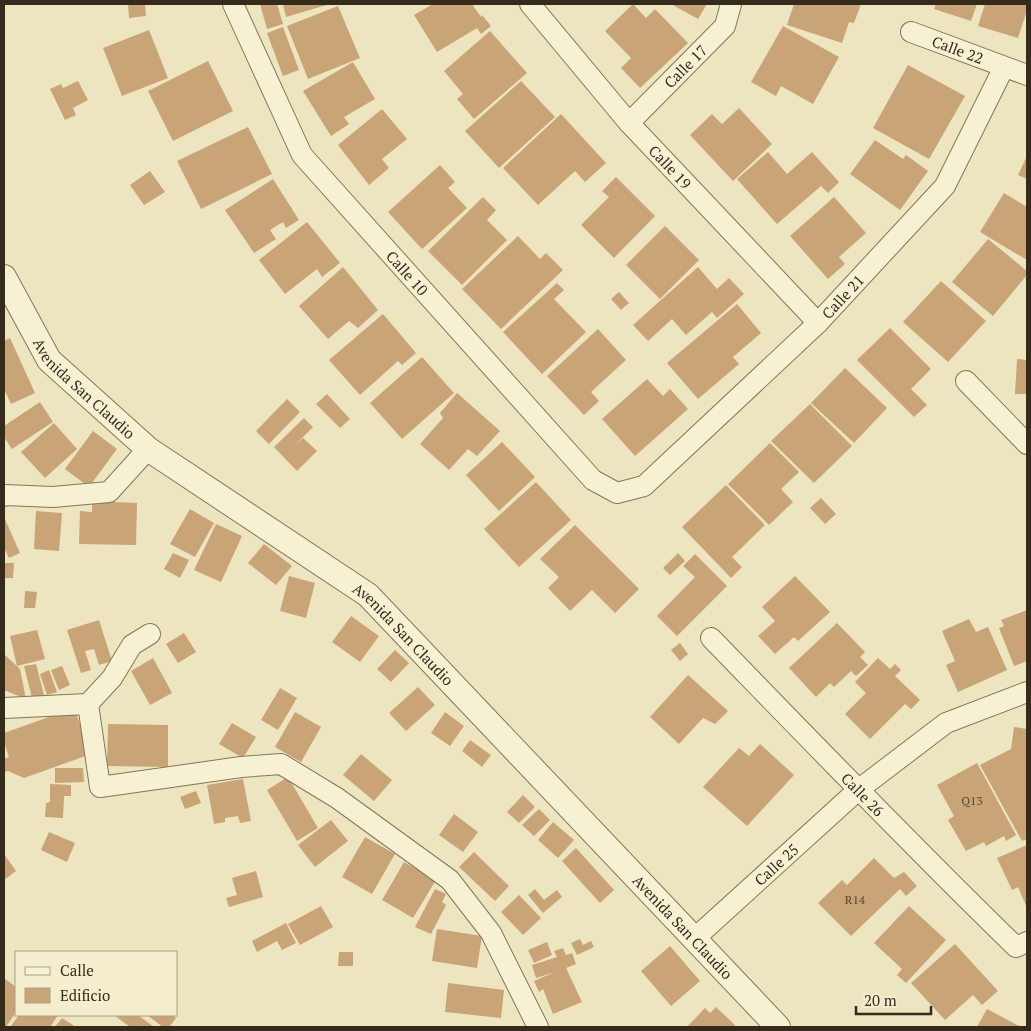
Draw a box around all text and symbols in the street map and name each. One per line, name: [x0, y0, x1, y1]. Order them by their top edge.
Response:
street label: Calle 22: [929, 31, 986, 68]
street label: Calle 17: [659, 40, 711, 92]
street label: Calle 19: [645, 140, 696, 193]
street label: Calle 10: [382, 246, 433, 299]
street label: Calle 21: [817, 270, 868, 323]
street label: Avenida San Claudio: [29, 334, 140, 443]
street label: Avenida San Claudio: [349, 578, 458, 690]
street label: Calle 26: [837, 768, 889, 820]
house number: Q13: [961, 793, 983, 808]
street label: Calle 25: [750, 839, 803, 890]
street label: Avenida San Claudio: [629, 870, 737, 983]
house number: R14: [845, 892, 866, 907]
legend: [15, 951, 178, 1016]
text: Calle: [60, 960, 94, 980]
scale bar: [856, 984, 931, 1016]
text: Edificio: [60, 985, 110, 1005]
text: 20 m: [864, 990, 897, 1010]

